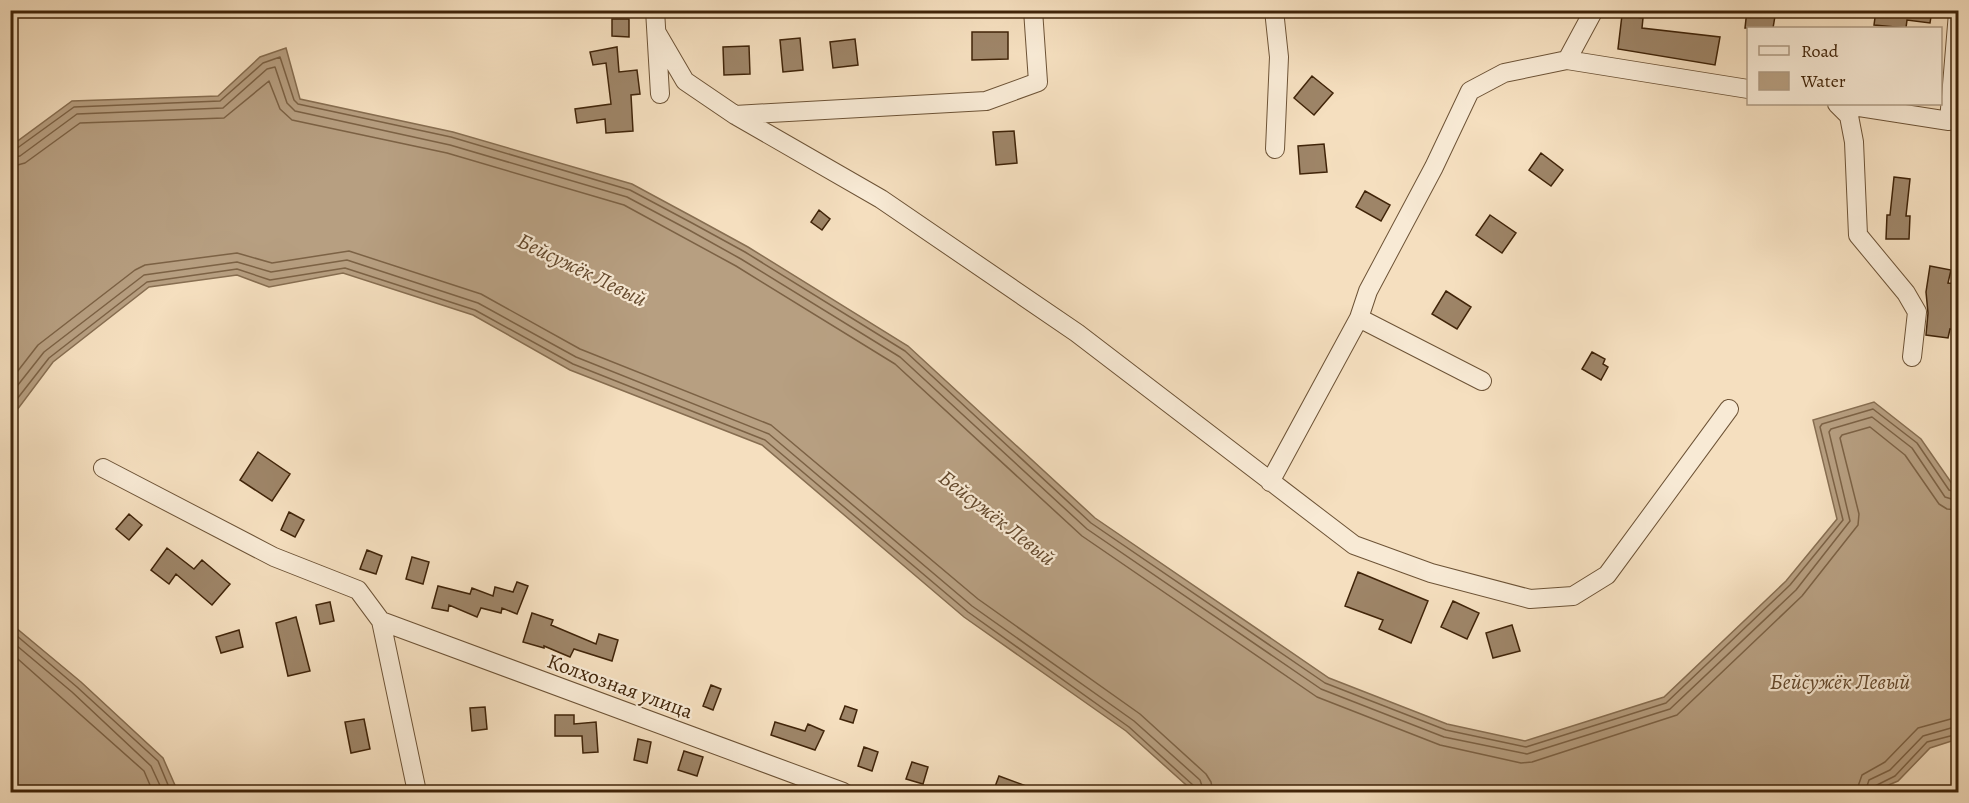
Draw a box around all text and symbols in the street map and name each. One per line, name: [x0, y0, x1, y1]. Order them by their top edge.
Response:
legend: [1747, 27, 1942, 105]
text: Road: [1801, 39, 1839, 63]
text: Water: [1800, 69, 1846, 93]
water label: Бейсужёк Левый: [512, 226, 652, 314]
water label: Бейсужёк Левый: [932, 463, 1062, 573]
street label: Колхозная улица: [543, 647, 697, 725]
water label: Бейсужёк Левый: [1770, 667, 1910, 697]

